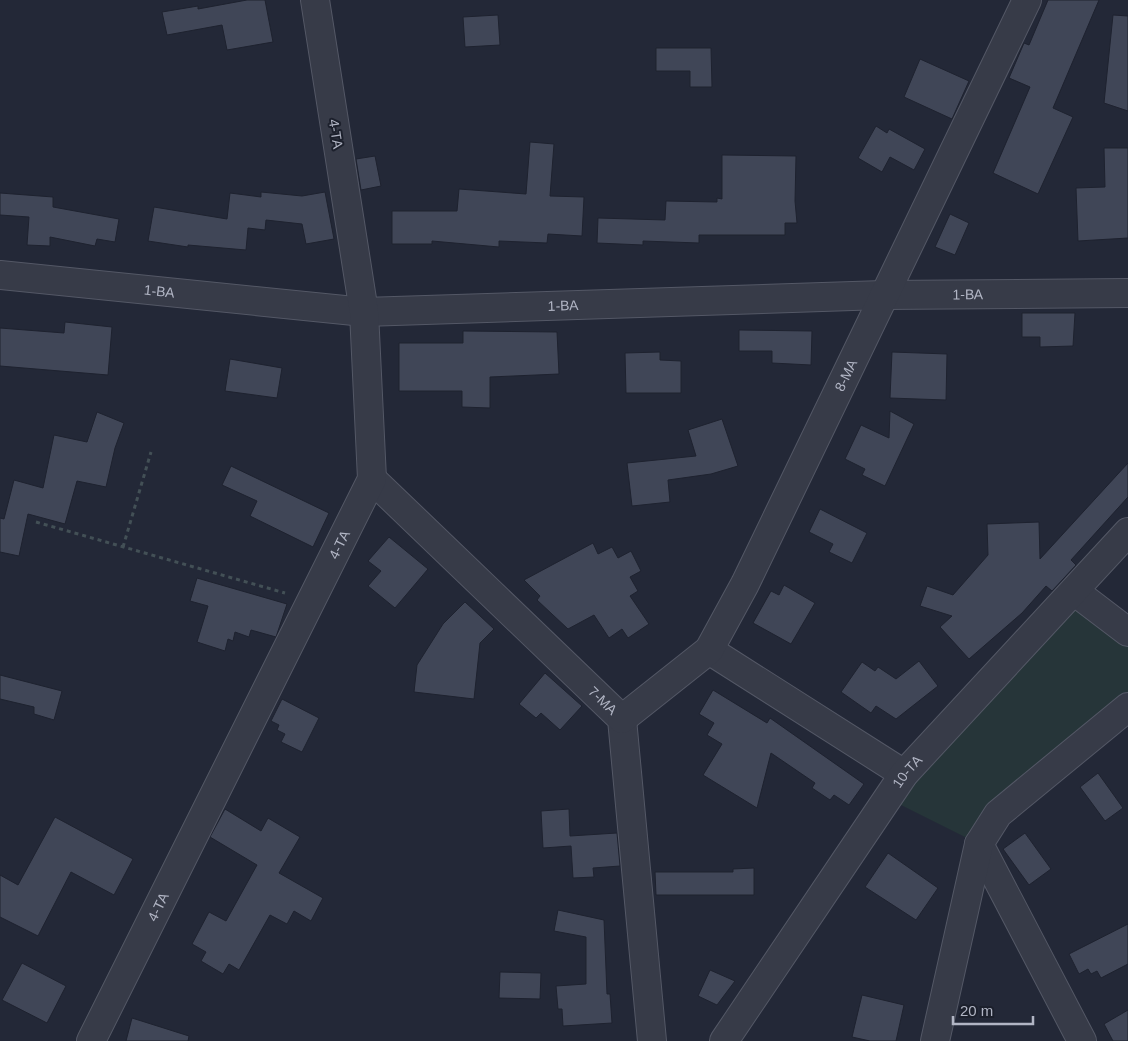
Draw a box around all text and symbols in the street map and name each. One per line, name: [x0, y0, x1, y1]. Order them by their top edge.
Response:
street label: 4-ТА: [326, 118, 346, 151]
street label: 1-ВА: [143, 282, 176, 301]
street label: 1-ВА: [952, 286, 984, 302]
street label: 1-ВА: [547, 297, 579, 314]
street label: 8-МА: [831, 356, 861, 394]
street label: 4-ТА: [325, 527, 353, 562]
street label: 7-МА: [585, 683, 621, 718]
street label: 10-ТА: [889, 751, 926, 791]
street label: 4-ТА: [144, 889, 172, 924]
scale bar: [953, 994, 1033, 1026]
text: 20 m: [960, 1002, 993, 1019]

